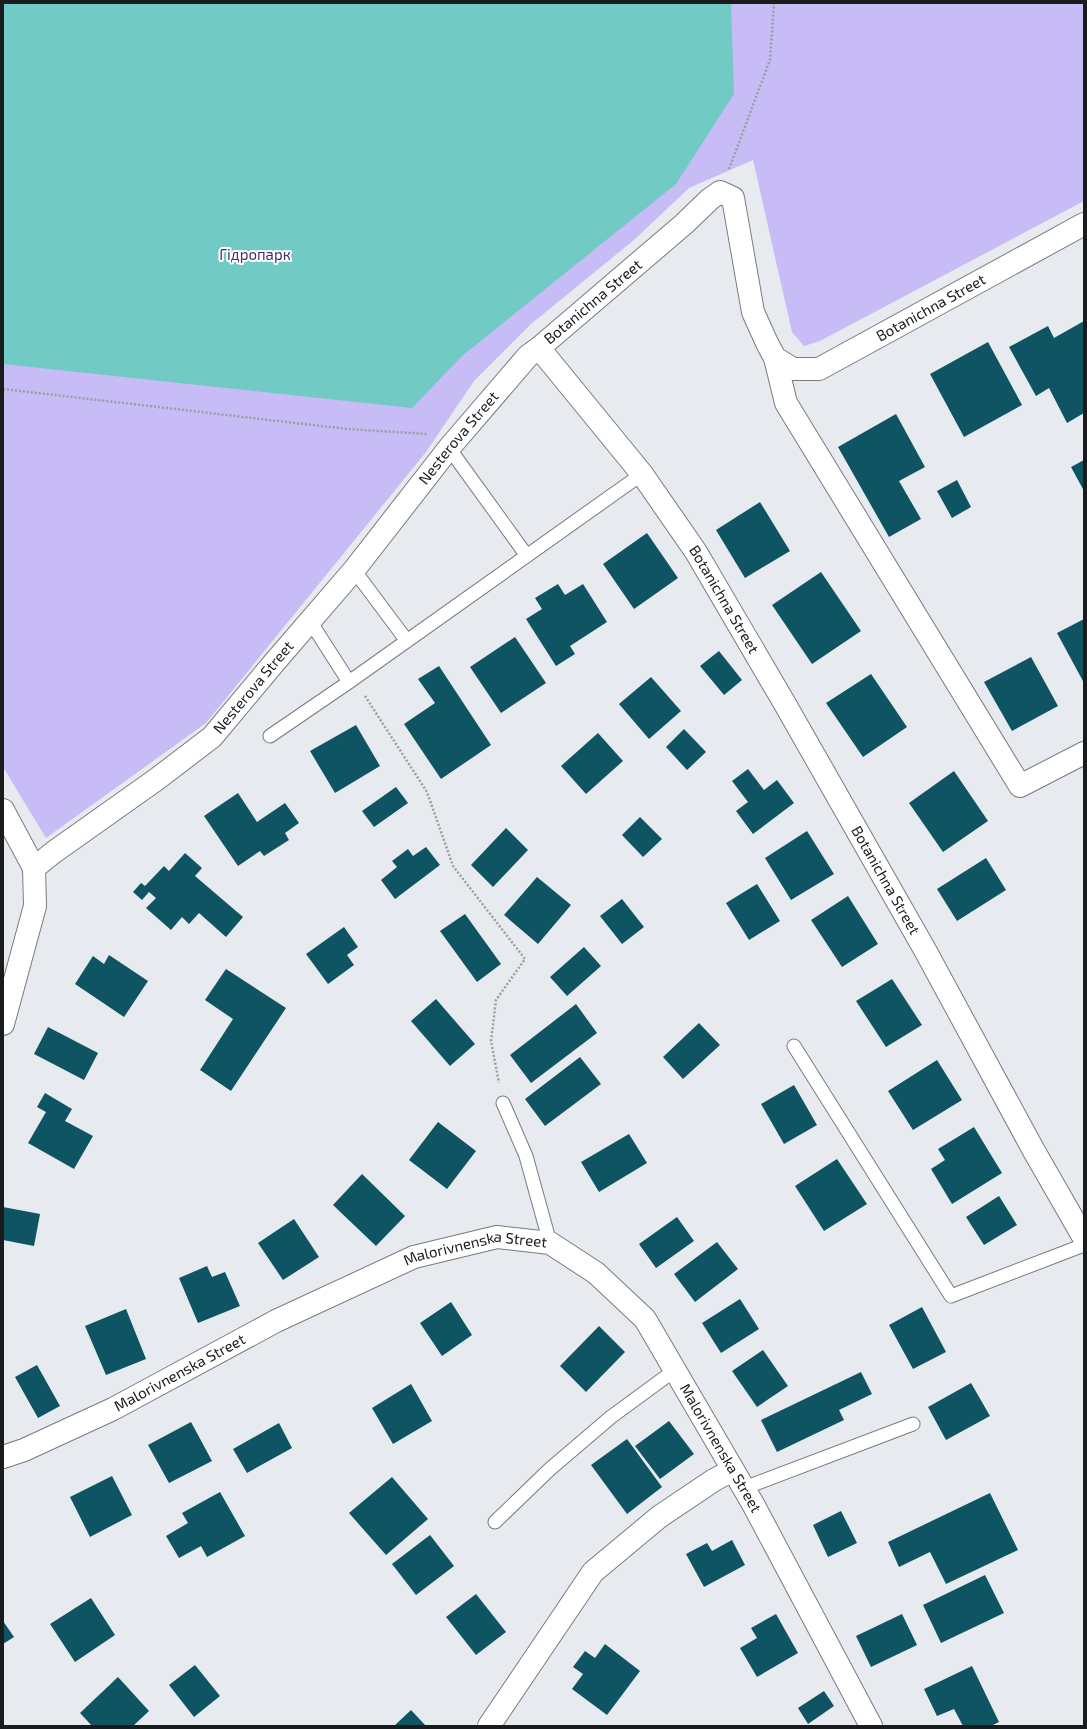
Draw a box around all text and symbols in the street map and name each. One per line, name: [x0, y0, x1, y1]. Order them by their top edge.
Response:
park label: Гідропарк: [219, 245, 291, 263]
street label: Botanichna Street: [540, 255, 645, 347]
street label: Botanichna Street: [873, 269, 989, 345]
street label: Nesterova Street: [414, 387, 502, 488]
street label: Botanichna Street: [686, 541, 764, 657]
street label: Nesterova Street: [209, 637, 297, 737]
street label: Botanichna Street: [848, 822, 924, 938]
street label: Malorivnenska Street: [400, 1227, 548, 1269]
street label: Malorivnenska Street: [111, 1329, 248, 1415]
street label: Malorivnenska Street: [677, 1380, 766, 1516]

